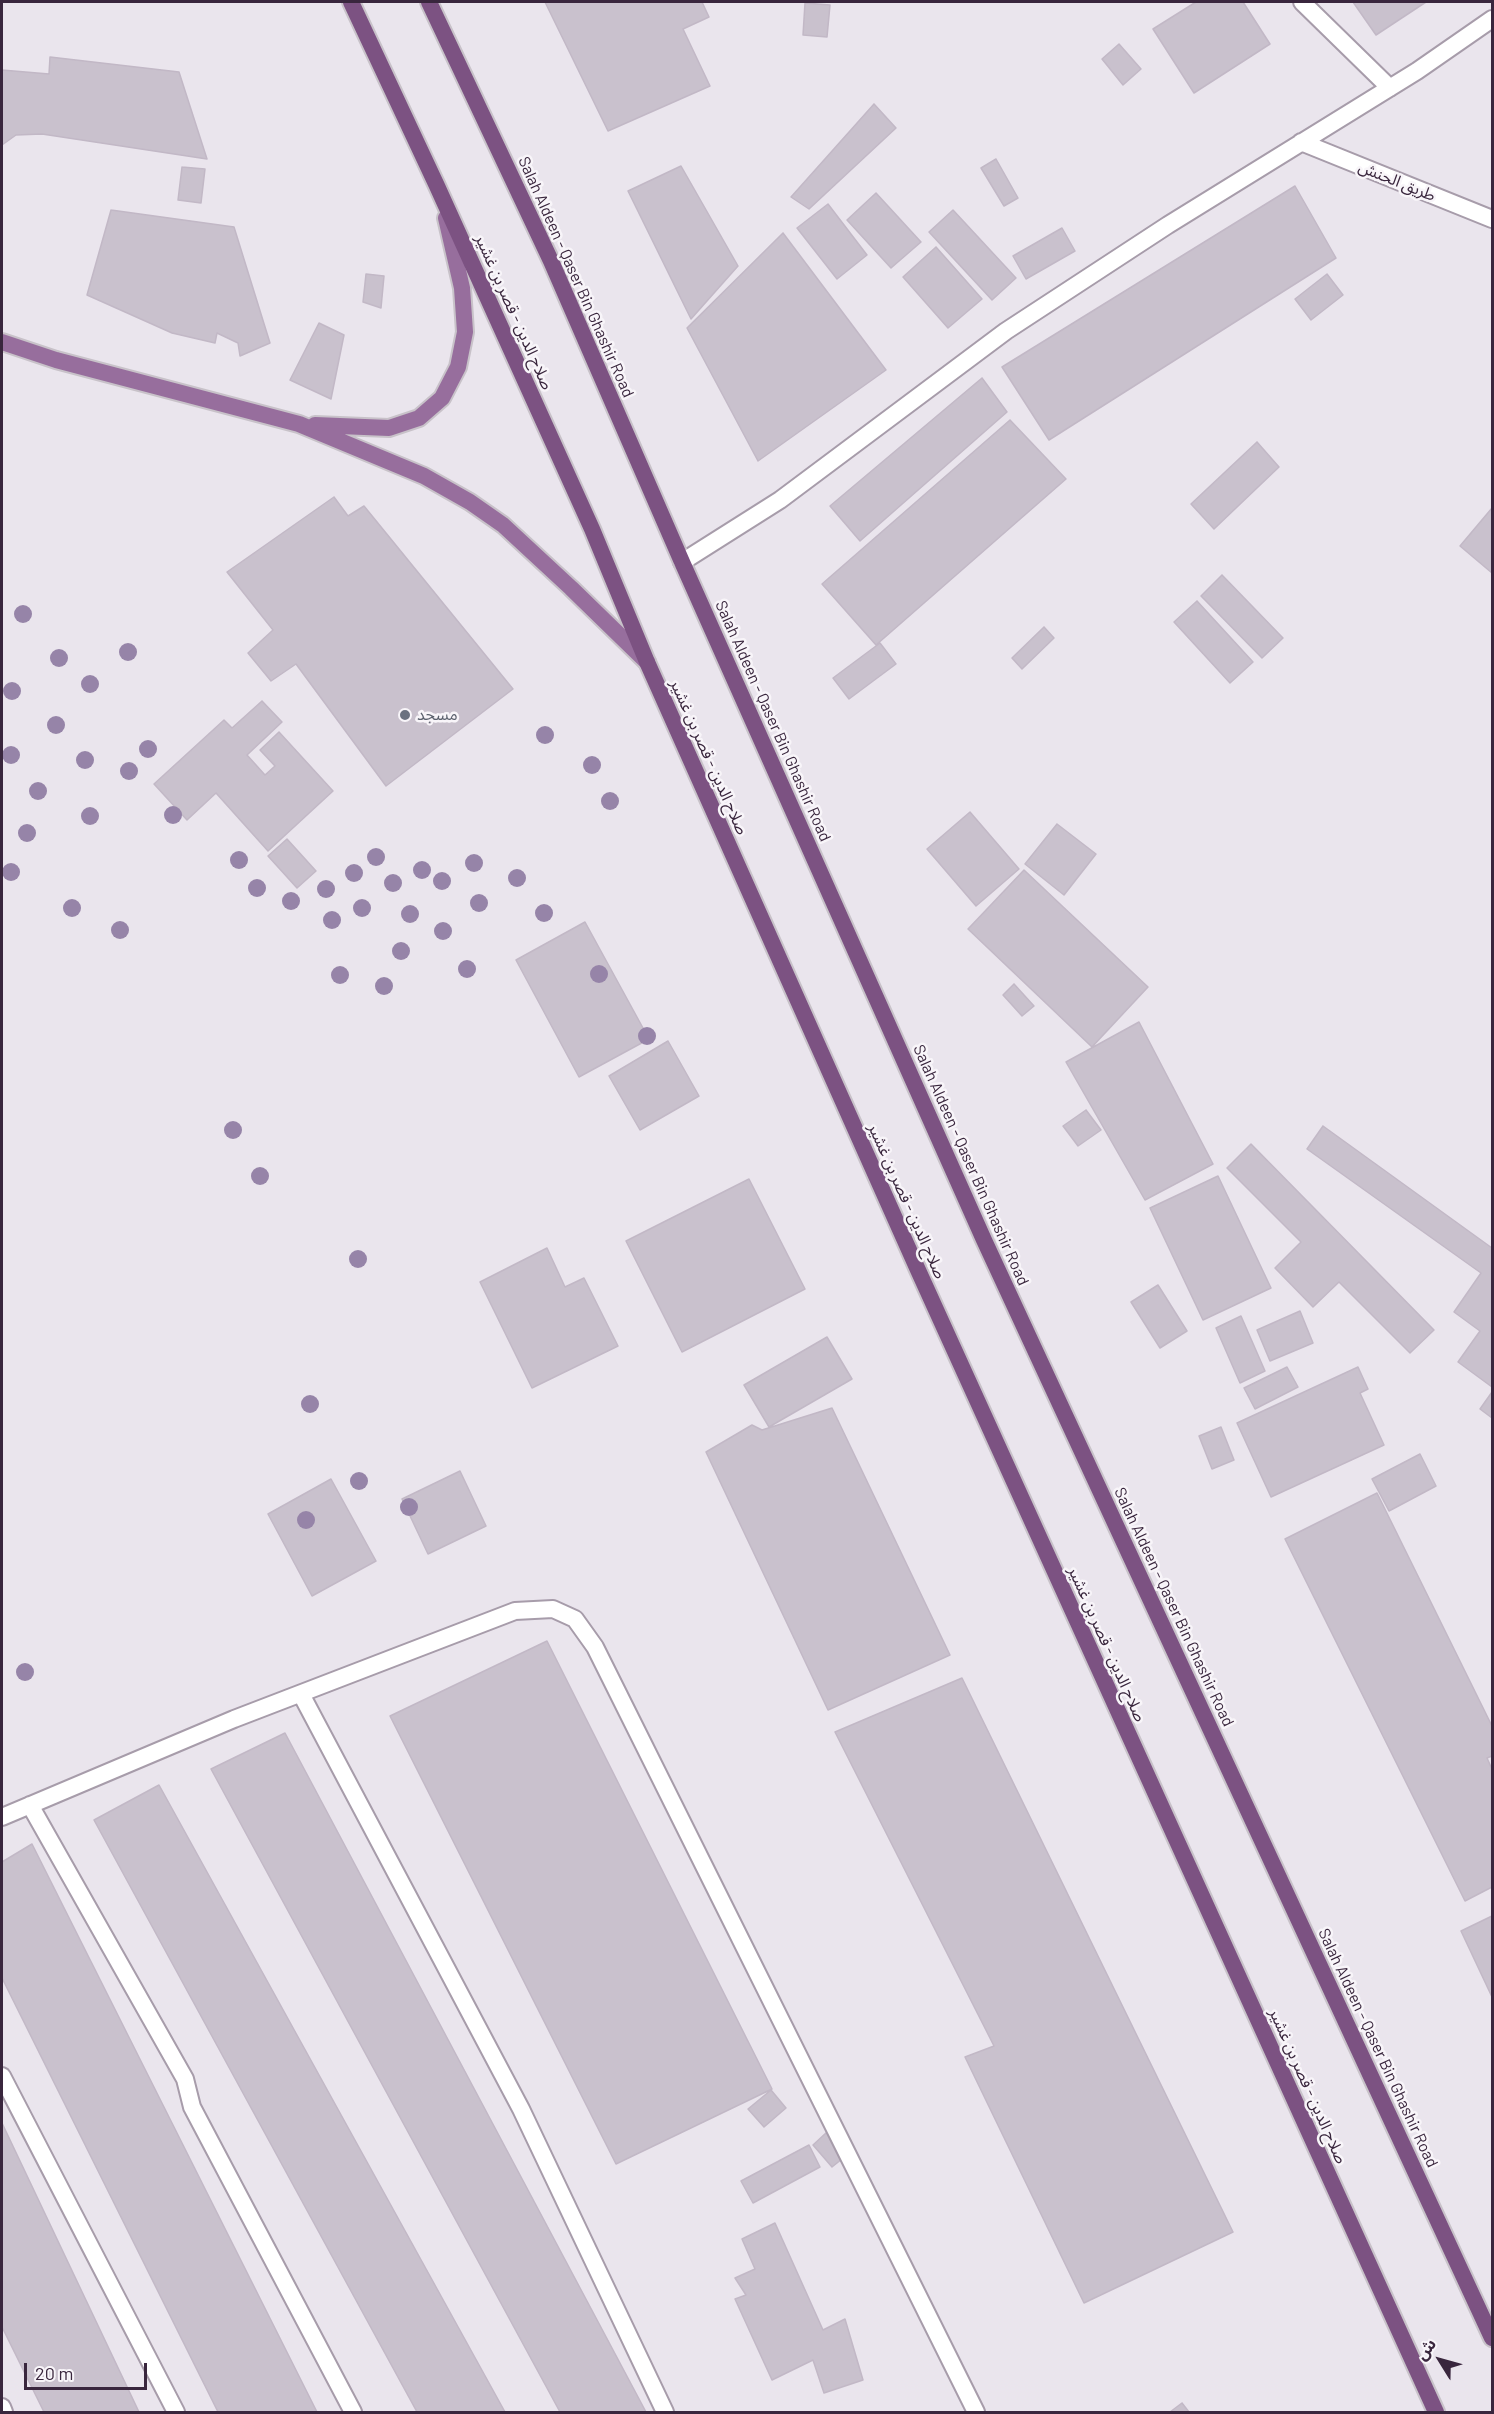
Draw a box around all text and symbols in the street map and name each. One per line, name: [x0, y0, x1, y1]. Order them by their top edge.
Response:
street label: Salah Aldeen - Qaser Bin Ghashir Road: [514, 154, 638, 400]
street label: طريق الحنش: [1356, 157, 1438, 205]
street label: صلاح الدين - قصر بن غشير: [471, 231, 557, 393]
street label: Salah Aldeen - Qaser Bin Ghashir Road: [711, 598, 835, 844]
street label: صلاح الدين - قصر بن غشير: [666, 676, 752, 838]
place label: مسجد: [417, 705, 458, 725]
marker: مسجد: [398, 708, 412, 722]
street label: Salah Aldeen - Qaser Bin Ghashir Road: [909, 1042, 1033, 1288]
street label: صلاح الدين - قصر بن غشير: [864, 1120, 950, 1282]
street label: Salah Aldeen - Qaser Bin Ghashir Road: [1110, 1484, 1238, 1730]
street label: صلاح الدين - قصر بن غشير: [1064, 1563, 1150, 1725]
street label: Salah Aldeen - Qaser Bin Ghashir Road: [1314, 1925, 1442, 2171]
street label: صلاح الدين - قصر بن غشير: [1265, 2005, 1351, 2167]
north arrow: [1410, 2330, 1470, 2390]
text: ش: [1411, 2334, 1439, 2363]
scale bar: [27, 2351, 150, 2389]
text: 20 m: [35, 2362, 73, 2384]

